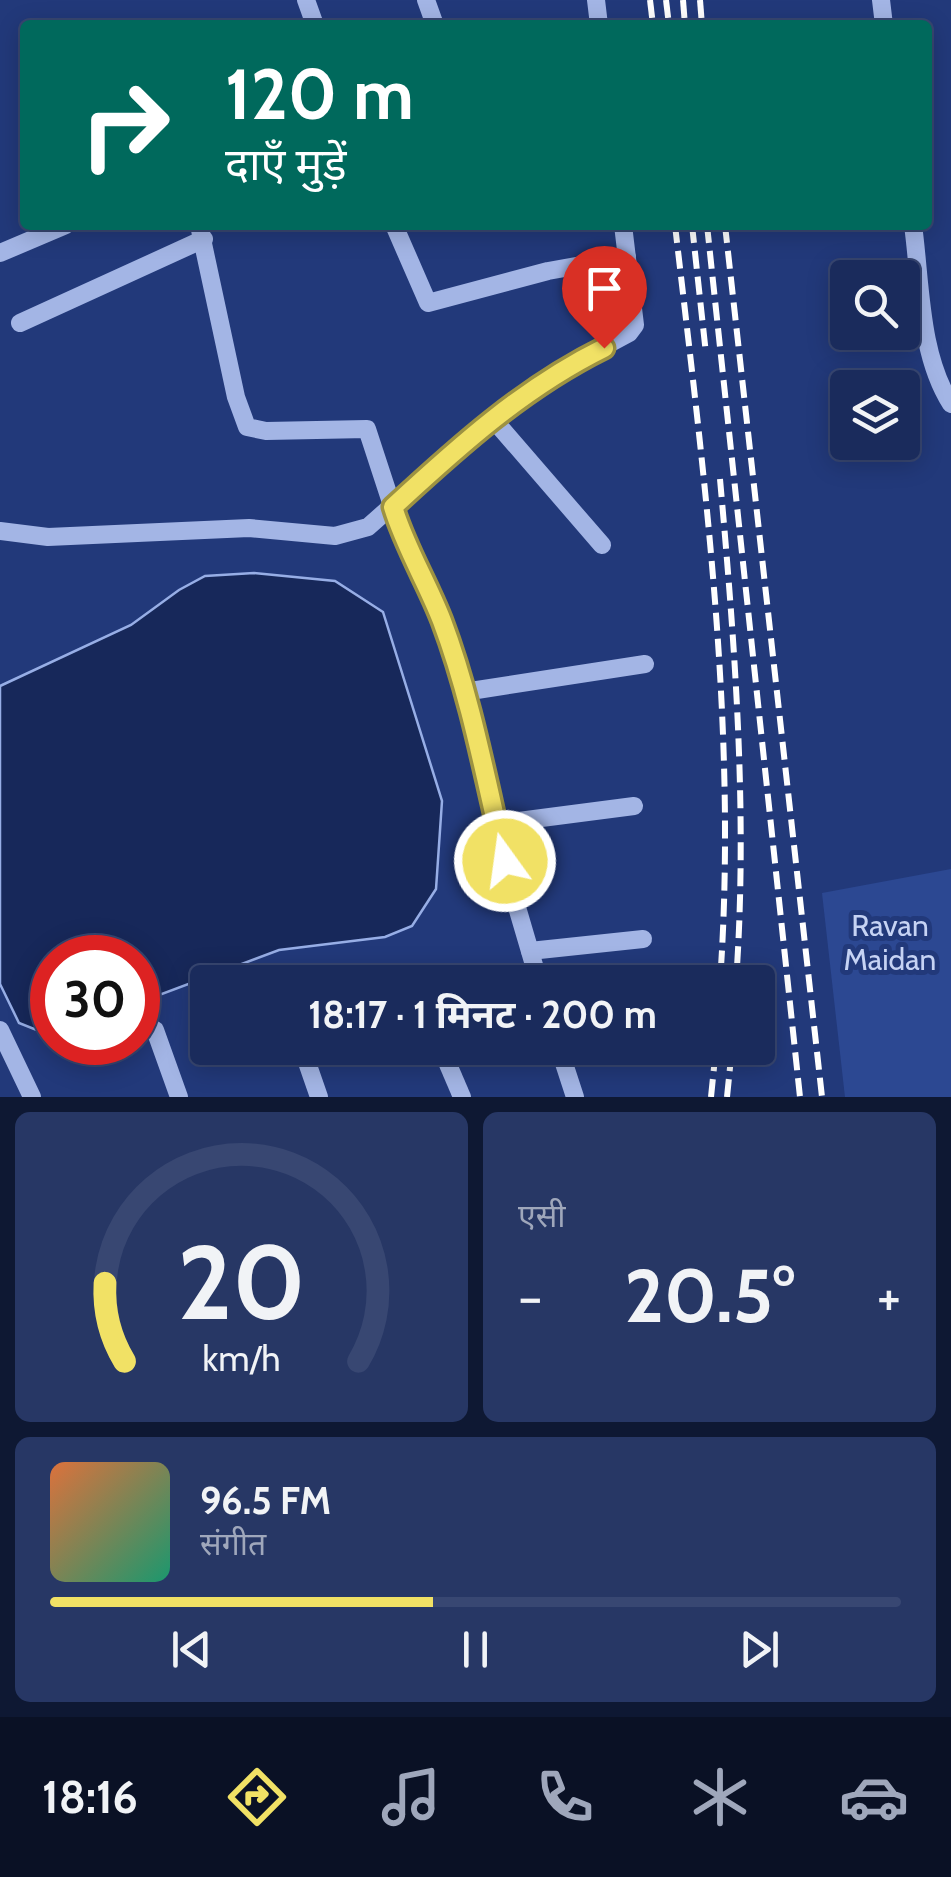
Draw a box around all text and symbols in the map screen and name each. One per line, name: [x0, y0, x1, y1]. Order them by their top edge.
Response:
text: 120 m: [225, 51, 414, 137]
icon: right: [60, 60, 190, 190]
text: दाएँ मुड़ें: [225, 137, 347, 191]
pin: [562, 246, 647, 349]
map controls: [830, 260, 920, 460]
button: search: [830, 260, 920, 350]
icon: arrive: [577, 261, 632, 316]
button: layers: [830, 370, 920, 460]
position arrow: [453, 809, 557, 913]
park label: Ravan Maidan: [844, 907, 936, 978]
speed limit sign: 30: [30, 935, 160, 1065]
text: 18:17 · 1 मिनट · 200 m: [308, 991, 657, 1038]
text: एसी: [518, 1196, 566, 1235]
text: 20: [177, 1219, 306, 1345]
text: 20.5°: [624, 1250, 795, 1341]
text: −: [518, 1263, 542, 1330]
text: +: [877, 1263, 901, 1330]
text: km/h: [202, 1337, 281, 1380]
text: 96.5 FM: [200, 1477, 331, 1524]
text: संगीत: [200, 1524, 266, 1563]
icon: previous: [164, 1622, 219, 1677]
icon: pause: [448, 1622, 503, 1677]
icon: next: [732, 1622, 787, 1677]
icon: directions: [222, 1762, 292, 1832]
icon: music: [376, 1762, 446, 1832]
icon: phone: [530, 1762, 600, 1832]
icon: climate: [685, 1762, 755, 1832]
icon: car: [839, 1762, 909, 1832]
text: 18:16: [42, 1770, 138, 1824]

